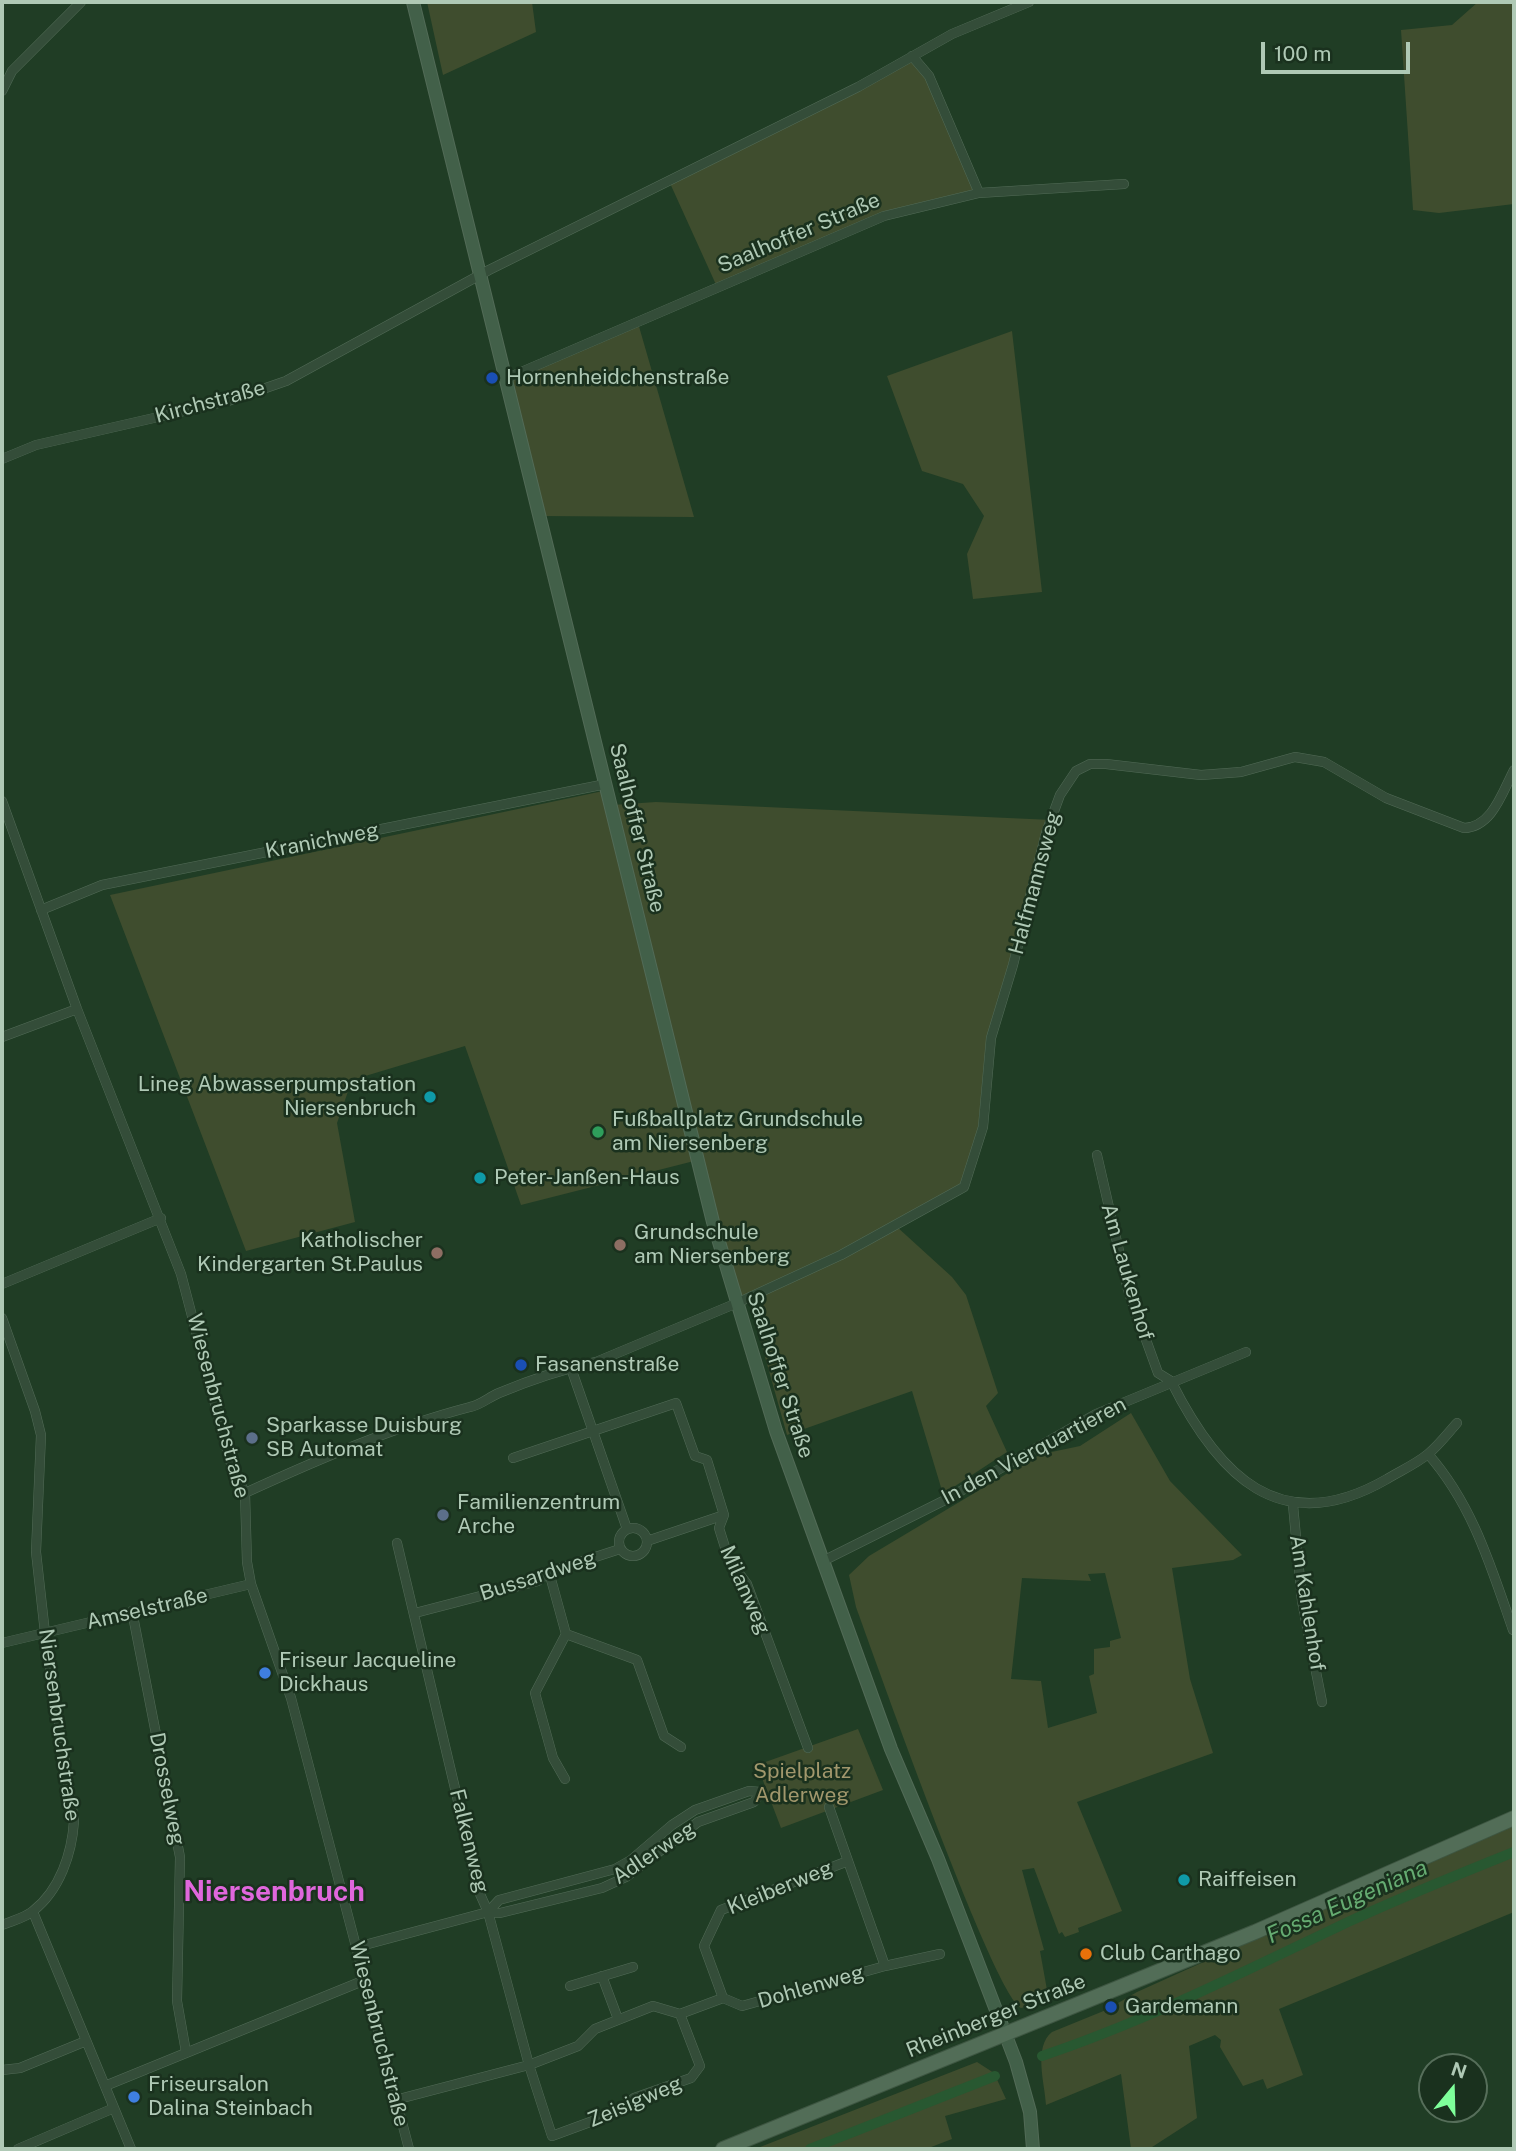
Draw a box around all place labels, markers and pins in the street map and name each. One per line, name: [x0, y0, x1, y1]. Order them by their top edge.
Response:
place label: Hornenheidchenstraße: [506, 365, 729, 391]
marker: Hornenheidchenstraße: [484, 370, 500, 386]
place label: Lineg Abwasserpumpstation Niersenbruch: [138, 1072, 416, 1122]
marker: Lineg Abwasserpumpstation Niersenbruch: [422, 1089, 438, 1105]
place label: Fußballplatz Grundschule am Niersenberg: [612, 1107, 863, 1157]
marker: Fußballplatz Grundschule am Niersenberg: [590, 1124, 606, 1140]
place label: Peter-Janßen-Haus: [494, 1165, 680, 1191]
marker: Peter-Janßen-Haus: [472, 1170, 488, 1186]
place label: Grundschule am Niersenberg: [634, 1220, 790, 1270]
place label: Katholischer Kindergarten St.Paulus: [197, 1228, 423, 1278]
marker: Grundschule am Niersenberg: [612, 1237, 628, 1253]
marker: Katholischer Kindergarten St.Paulus: [429, 1245, 445, 1261]
place label: Fasanenstraße: [535, 1352, 679, 1378]
marker: Fasanenstraße: [513, 1357, 529, 1373]
place label: Sparkasse Duisburg SB Automat: [266, 1413, 462, 1463]
marker: Sparkasse Duisburg SB Automat: [244, 1430, 260, 1446]
place label: Familienzentrum Arche: [457, 1490, 620, 1540]
marker: Familienzentrum Arche: [435, 1507, 451, 1523]
place label: Friseur Jacqueline Dickhaus: [279, 1648, 456, 1698]
marker: Friseur Jacqueline Dickhaus: [257, 1665, 273, 1681]
place label: Raiffeisen: [1198, 1867, 1297, 1893]
marker: Raiffeisen: [1176, 1872, 1192, 1888]
place label: Club Carthago: [1100, 1941, 1241, 1967]
marker: Club Carthago: [1078, 1946, 1094, 1962]
place label: Gardemann: [1125, 1994, 1238, 2020]
marker: Gardemann: [1103, 1999, 1119, 2015]
place label: Friseursalon Dalina Steinbach: [148, 2072, 313, 2122]
marker: Friseursalon Dalina Steinbach: [126, 2089, 142, 2105]

